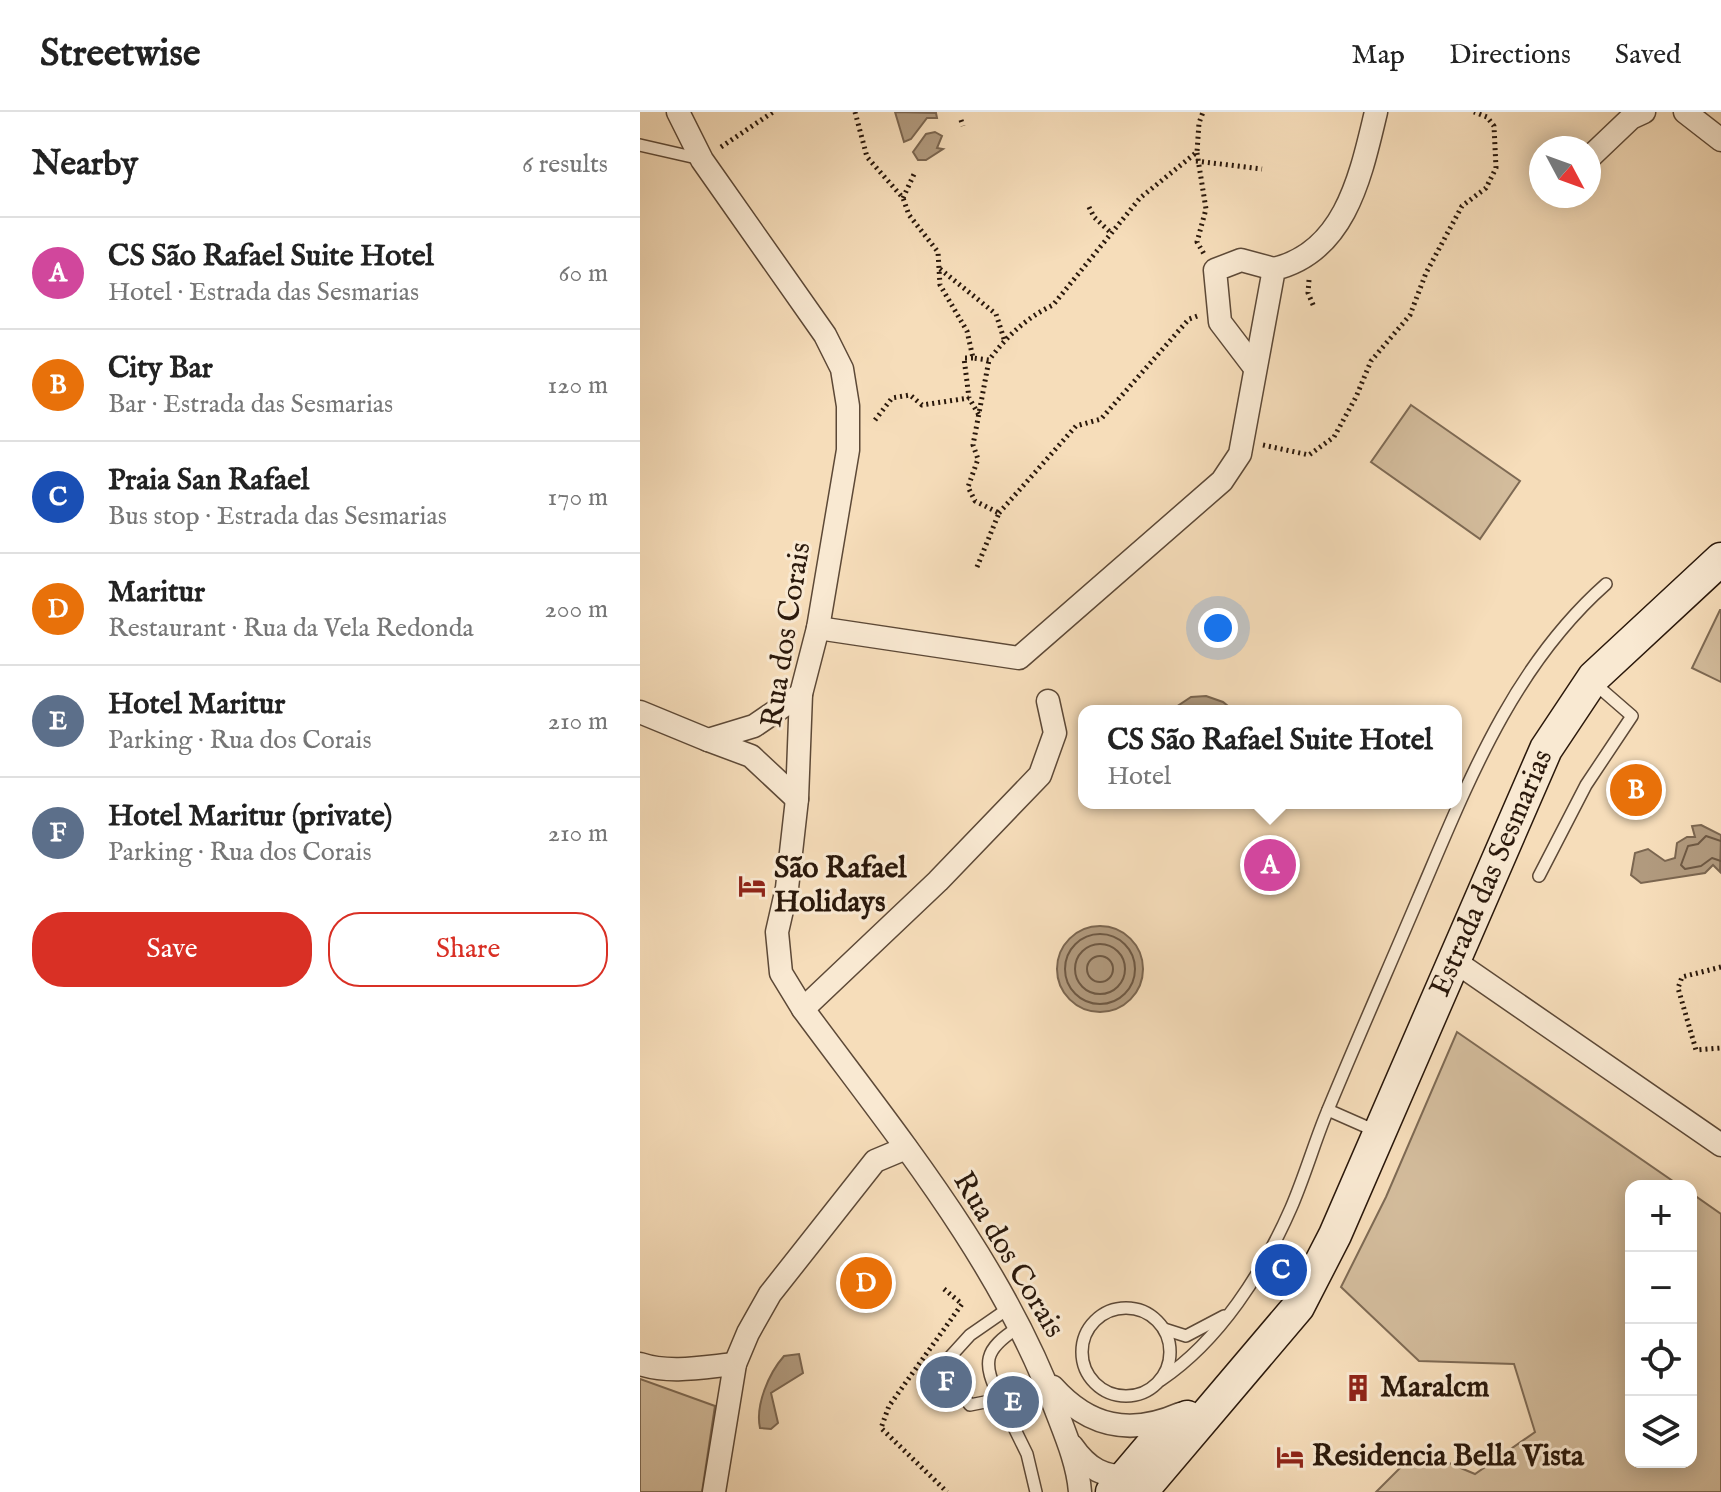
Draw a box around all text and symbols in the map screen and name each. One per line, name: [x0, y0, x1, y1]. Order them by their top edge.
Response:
text: Streetwise: [40, 31, 200, 79]
text: Map: [1351, 38, 1405, 73]
text: Directions: [1449, 38, 1571, 73]
text: Saved: [1615, 38, 1681, 73]
north arrow: [1529, 136, 1601, 208]
text: Nearby: [32, 143, 138, 186]
text: 6 results: [522, 148, 608, 181]
text: CS São Rafael Suite Hotel: [108, 238, 434, 276]
text: A: [49, 257, 67, 290]
text: 60 m: [559, 257, 608, 290]
text: Hotel · Estrada das Sesmarias: [108, 276, 419, 309]
text: City Bar: [108, 350, 213, 388]
text: B: [49, 369, 67, 402]
text: 120 m: [548, 369, 608, 402]
text: Bar · Estrada das Sesmarias: [108, 388, 393, 421]
text: Praia San Rafael: [108, 462, 309, 500]
text: C: [49, 481, 67, 514]
text: 170 m: [548, 481, 608, 514]
text: Bus stop · Estrada das Sesmarias: [108, 500, 447, 533]
street label: Rua dos Corais: [754, 540, 820, 730]
text: Maritur: [108, 574, 205, 612]
text: D: [48, 593, 68, 626]
text: 200 m: [544, 593, 608, 626]
your location: [1198, 608, 1238, 648]
text: Restaurant · Rua da Vela Redonda: [108, 612, 474, 645]
text: Hotel Maritur: [108, 686, 285, 724]
text: E: [49, 705, 67, 738]
text: 210 m: [548, 705, 608, 738]
popup: [1078, 705, 1462, 809]
text: CS São Rafael Suite Hotel: [1107, 722, 1433, 760]
text: Parking · Rua dos Corais: [108, 724, 372, 757]
street label: Estrada das Sesmarias: [1422, 744, 1562, 1003]
text: Hotel: [1107, 760, 1171, 793]
pin: B: [1610, 760, 1662, 820]
text: Hotel Maritur (private): [108, 798, 392, 836]
text: F: [50, 817, 66, 850]
text: 210 m: [548, 817, 608, 850]
pin: A: [1244, 835, 1296, 895]
text: Parking · Rua dos Corais: [108, 836, 372, 869]
place label: São Rafael Holidays: [774, 850, 907, 922]
hotel icon: São Rafael Holidays: [737, 871, 767, 901]
button: Save: [32, 912, 312, 987]
button: Share: [328, 912, 608, 987]
street label: Rua dos Corais: [944, 1165, 1072, 1345]
map controls: [1625, 1180, 1697, 1468]
button: +: [1625, 1180, 1697, 1252]
pin: C: [1255, 1240, 1307, 1300]
button: −: [1625, 1252, 1697, 1324]
pin: D: [840, 1253, 892, 1313]
button: locate: [1625, 1324, 1697, 1396]
pin: F: [920, 1352, 972, 1412]
place label: Maralcm: [1380, 1369, 1489, 1407]
pin: E: [987, 1372, 1039, 1432]
building icon: Maralcm: [1343, 1373, 1373, 1403]
button: layers: [1625, 1396, 1697, 1468]
place label: Residencia Bella Vista: [1312, 1438, 1585, 1476]
hotel icon: Residencia Bella Vista: [1275, 1442, 1305, 1472]

